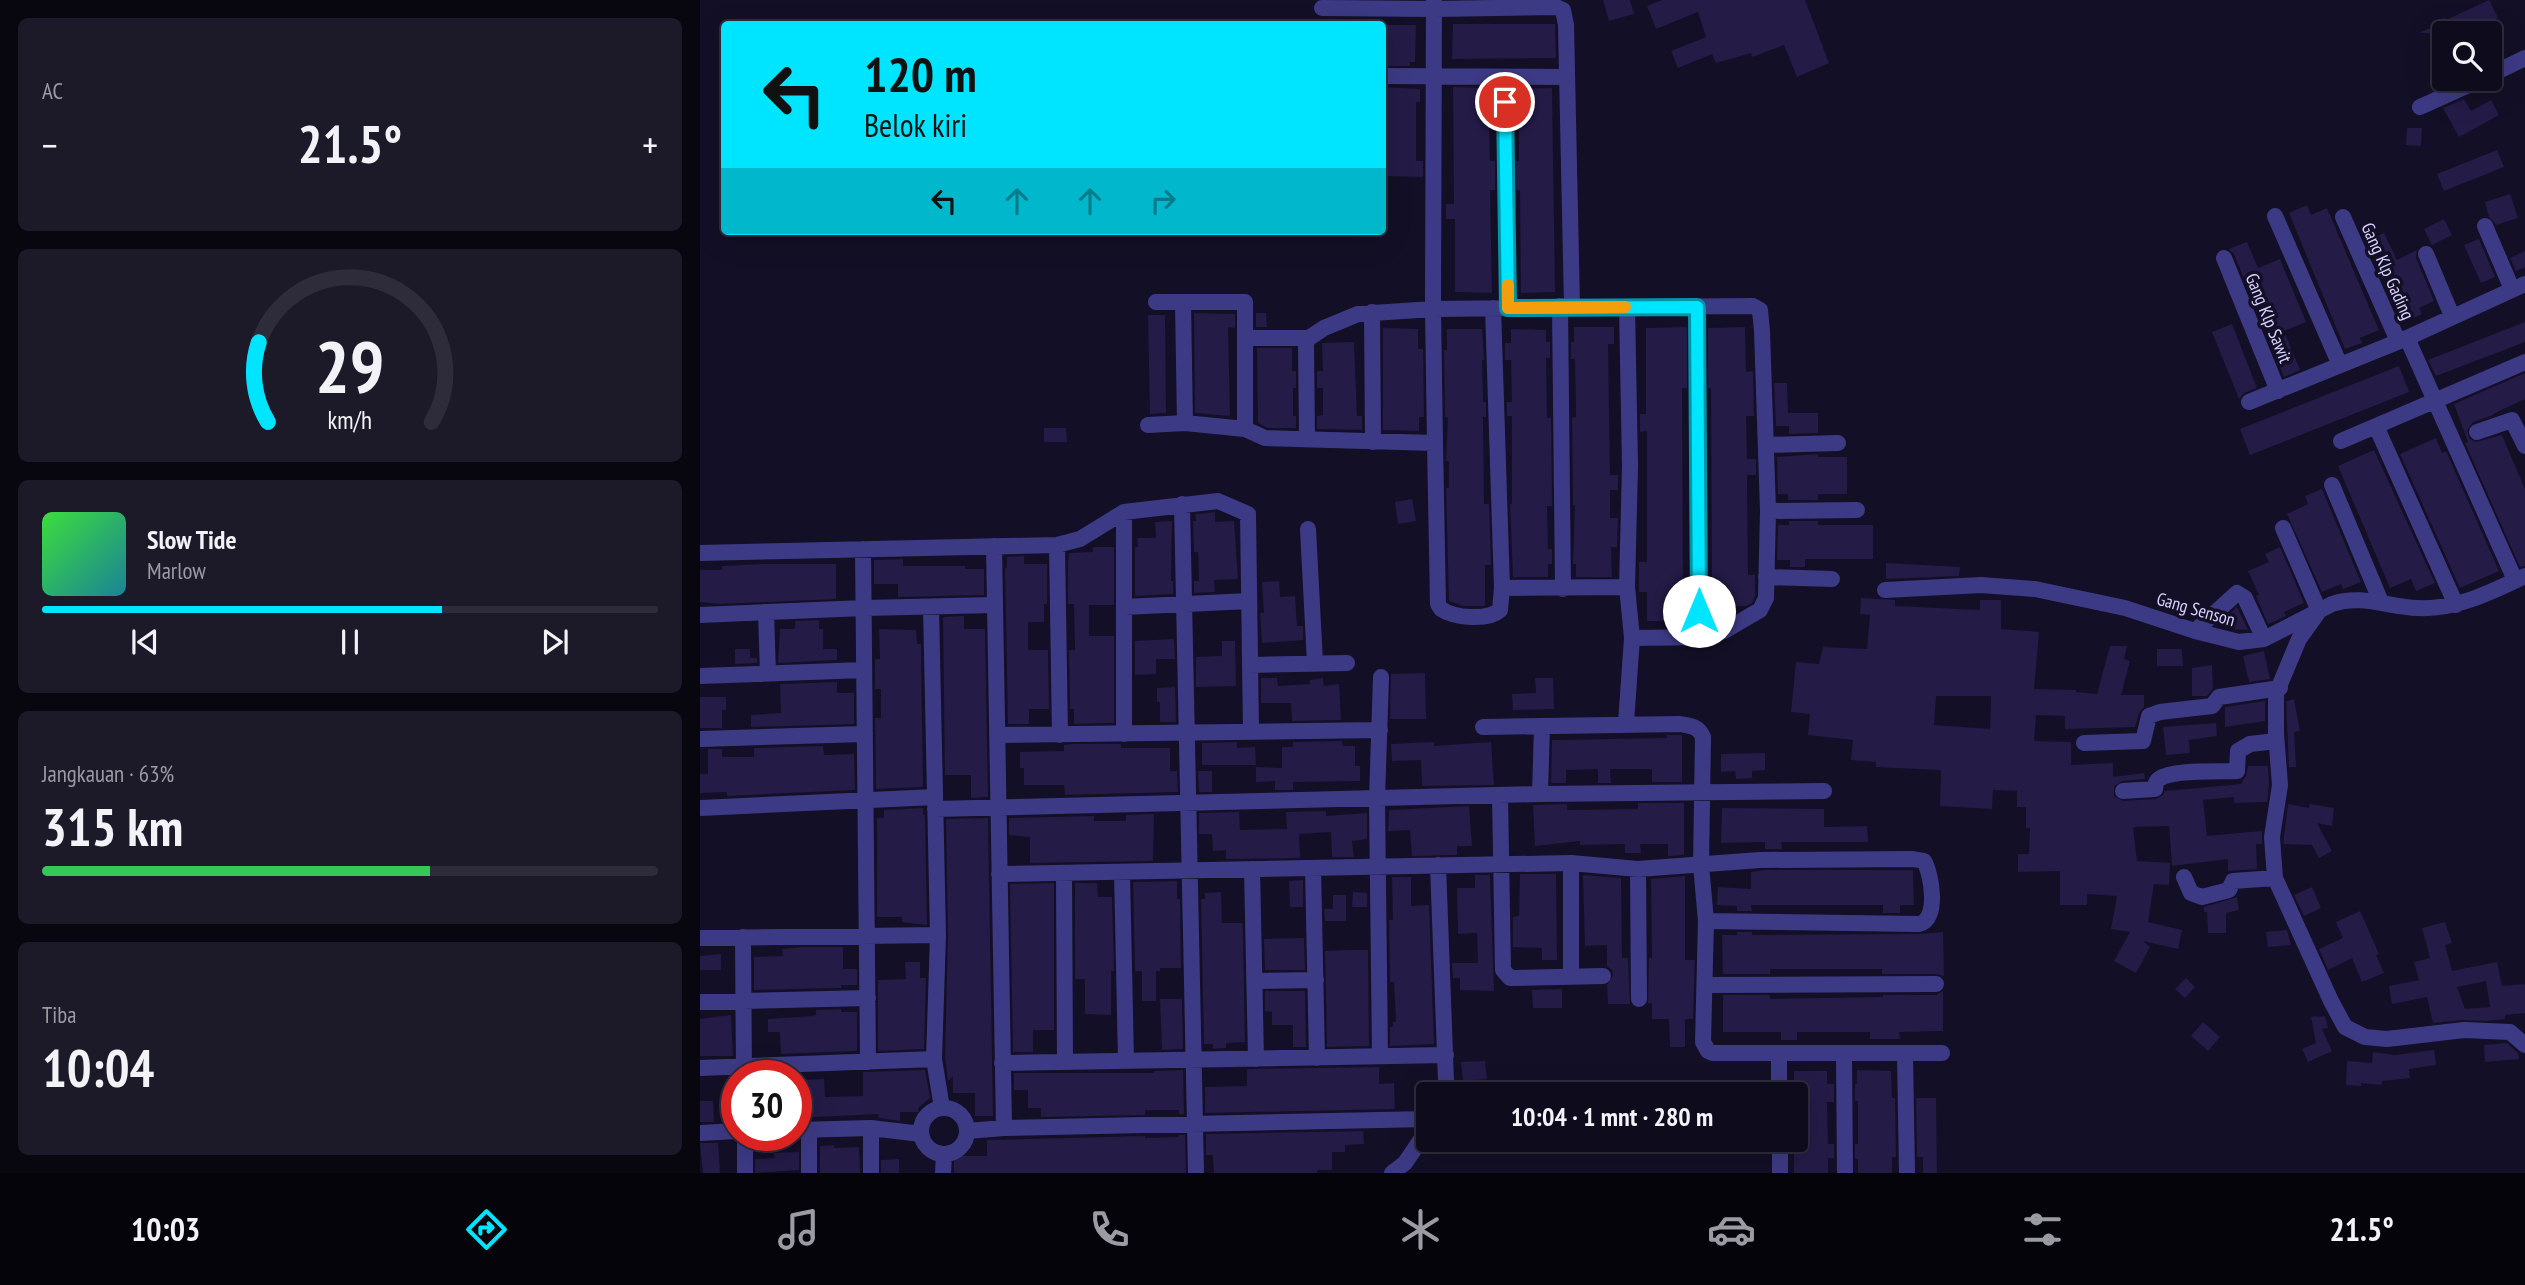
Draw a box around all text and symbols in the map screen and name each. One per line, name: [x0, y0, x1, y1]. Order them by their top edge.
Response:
map controls: [2432, 21, 2502, 91]
button: search: [2432, 21, 2502, 91]
text: 120 m: [864, 42, 977, 106]
icon: left: [749, 49, 840, 140]
pin: [1475, 72, 1535, 132]
text: AC: [42, 76, 63, 105]
icon: arrive: [1486, 83, 1524, 121]
text: Belok kiri: [864, 104, 967, 146]
text: 21.5°: [298, 110, 402, 177]
text: −: [42, 120, 58, 169]
text: +: [642, 120, 658, 169]
icon: left: [925, 182, 963, 220]
icon: ahead: [998, 182, 1036, 220]
icon: ahead: [1071, 182, 1109, 220]
icon: right: [1144, 182, 1182, 220]
street label: Gang Klp Gading: [2356, 219, 2420, 323]
street label: Gang Klp Sawit: [2241, 270, 2297, 366]
text: 29: [315, 318, 385, 412]
text: km/h: [328, 403, 372, 435]
text: Slow Tide: [147, 523, 237, 556]
text: Marlow: [147, 556, 206, 585]
position arrow: [1662, 574, 1736, 648]
street label: Gang Senson: [2154, 587, 2238, 631]
icon: previous: [126, 623, 164, 661]
icon: pause: [331, 623, 369, 661]
icon: next: [536, 623, 574, 661]
text: Jangkauan · 63%: [42, 759, 174, 788]
text: 315 km: [42, 793, 183, 860]
text: Tiba: [42, 1000, 76, 1029]
text: 10:04: [42, 1034, 154, 1101]
speed limit sign: 30: [721, 1060, 812, 1151]
text: 10:04 · 1 mnt · 280 m: [1511, 1100, 1713, 1133]
icon: directions: [462, 1205, 511, 1254]
icon: music: [774, 1205, 823, 1254]
icon: phone: [1085, 1205, 1134, 1254]
icon: climate: [1396, 1205, 1445, 1254]
icon: car: [1707, 1205, 1756, 1254]
icon: filters: [2018, 1205, 2067, 1254]
text: 10:03: [131, 1208, 200, 1250]
text: 21.5°: [2330, 1208, 2394, 1250]

